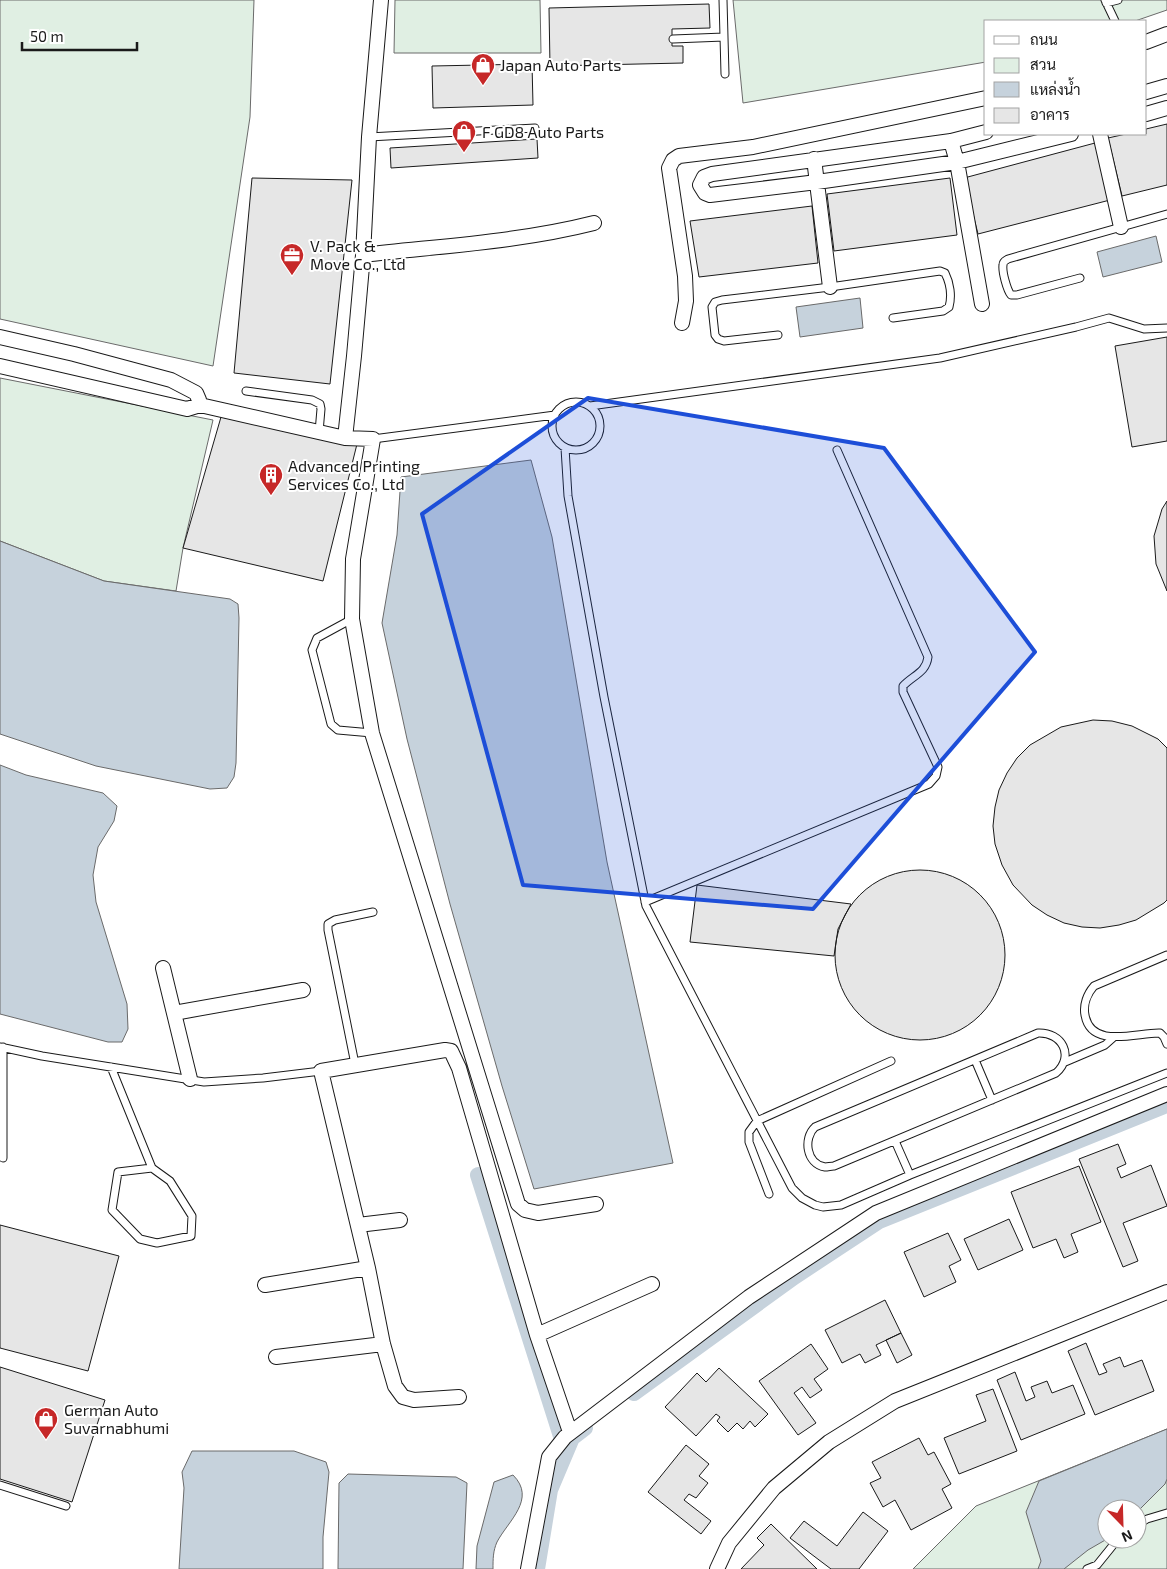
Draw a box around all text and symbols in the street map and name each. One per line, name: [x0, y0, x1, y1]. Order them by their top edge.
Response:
scale bar: [22, 20, 138, 52]
legend: [984, 20, 1147, 135]
text: 50 m: [30, 27, 64, 45]
text: ถนน: [1030, 30, 1058, 48]
shop icon: Japan Auto Parts: [470, 52, 496, 86]
place label: Japan Auto Parts: [500, 55, 621, 74]
text: สวน: [1030, 55, 1056, 73]
text: แหล่งน้ำ: [1030, 77, 1081, 98]
text: อาคาร: [1030, 105, 1070, 123]
shop icon: F GD8 Auto Parts: [451, 119, 477, 153]
place label: F GD8 Auto Parts: [482, 122, 604, 141]
place label: V. Pack & Move Co., Ltd: [310, 236, 406, 273]
office icon: V. Pack & Move Co., Ltd: [279, 242, 305, 276]
place label: Advanced Printing Services Co., Ltd: [288, 456, 420, 493]
building icon: Advanced Printing Services Co., Ltd: [258, 462, 284, 496]
place label: German Auto Suvarnabhumi: [64, 1400, 169, 1437]
shop icon: German Auto Suvarnabhumi: [33, 1406, 59, 1440]
north arrow: [1097, 1499, 1147, 1549]
text: N: [1119, 1527, 1135, 1546]

